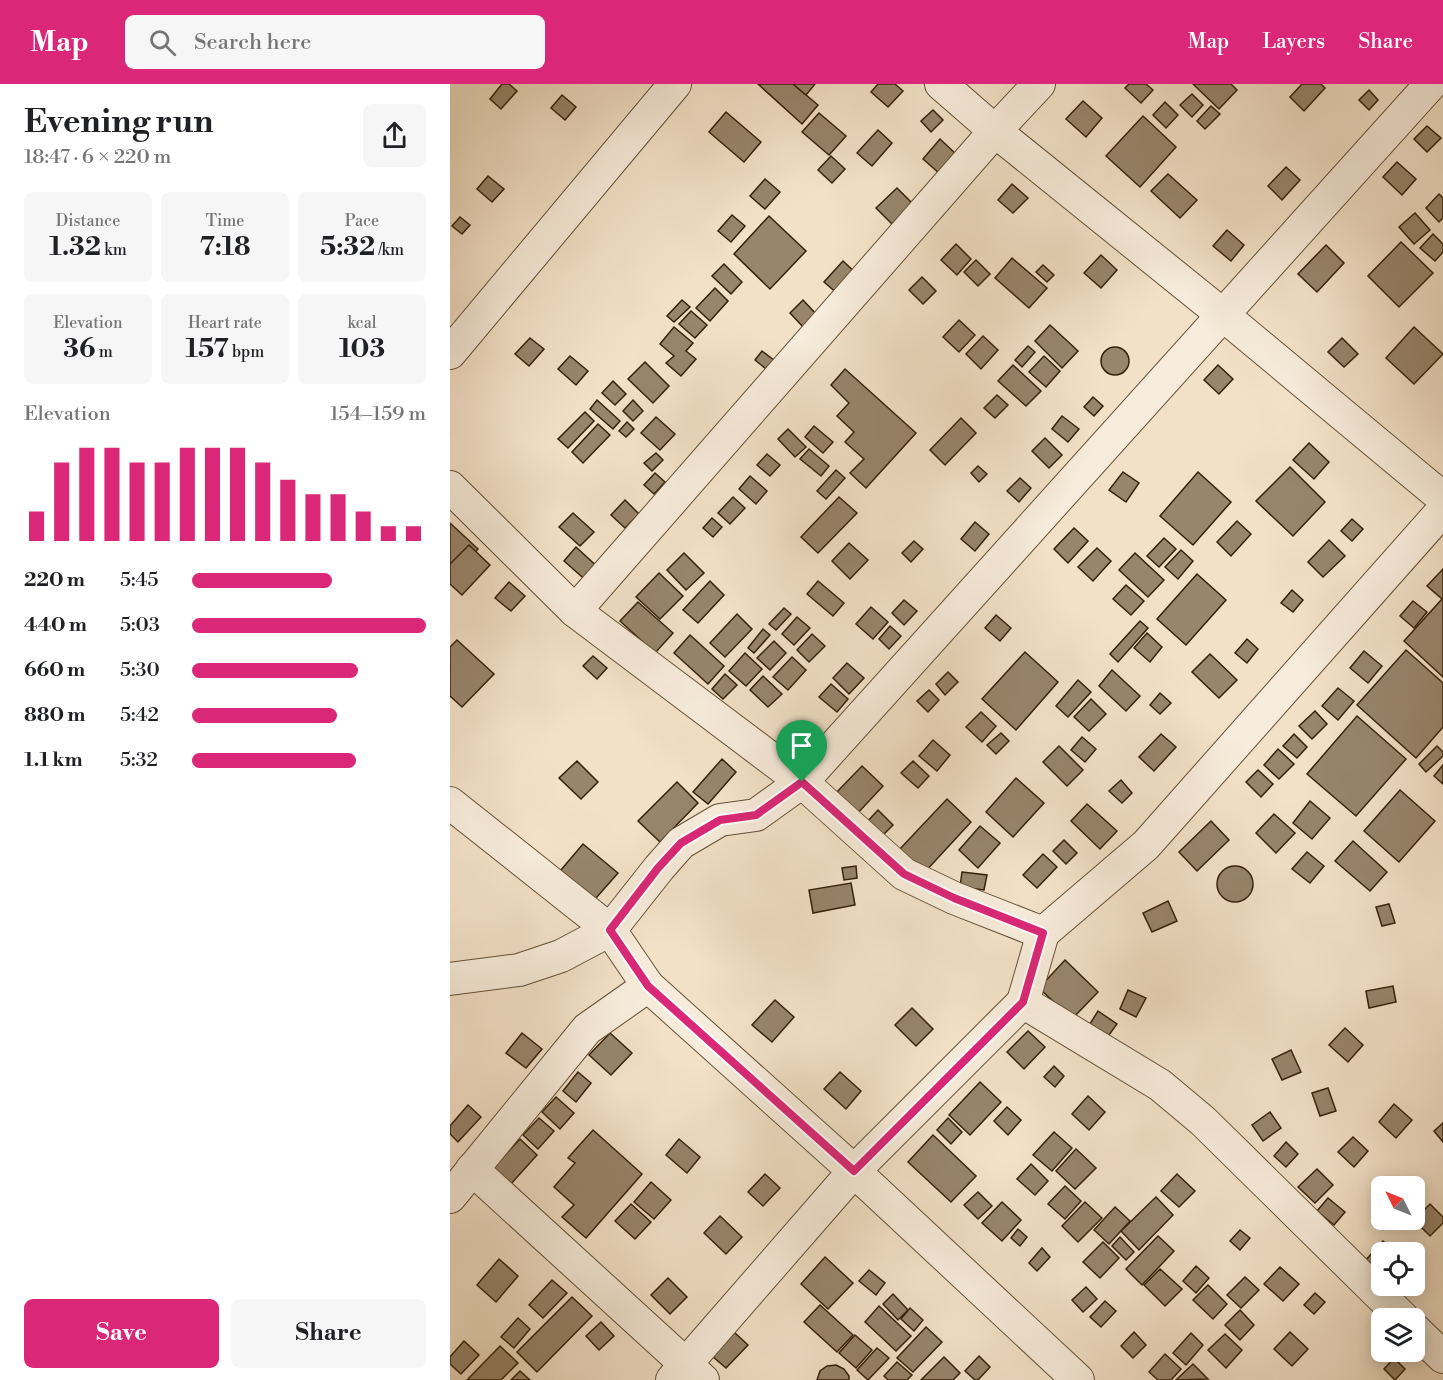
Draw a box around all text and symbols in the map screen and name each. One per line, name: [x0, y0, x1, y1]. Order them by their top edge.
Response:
search box: [125, 15, 545, 69]
text: Map: [30, 25, 89, 60]
icon: search: [146, 26, 179, 59]
text: Search here: [194, 29, 311, 56]
text: Map: [1188, 29, 1229, 55]
text: Layers: [1262, 29, 1325, 55]
text: Share: [1358, 29, 1413, 55]
text: Evening run: [24, 102, 213, 143]
button: share: [363, 104, 426, 167]
text: 18:47 · 6 × 220 m: [24, 145, 171, 170]
text: Distance: [56, 211, 120, 231]
text: Time: [206, 211, 244, 231]
text: Pace: [345, 211, 379, 231]
text: 1.32: [49, 231, 101, 263]
text: 7:18: [200, 231, 251, 263]
text: 5:32: [320, 231, 375, 263]
text: km: [101, 240, 127, 260]
text: /km: [375, 240, 404, 260]
text: Elevation: [53, 313, 123, 333]
text: Heart rate: [188, 313, 262, 333]
text: kcal: [347, 313, 377, 333]
text: 36: [63, 333, 95, 365]
text: 157: [186, 333, 229, 365]
text: 103: [339, 333, 385, 365]
text: m: [95, 342, 113, 362]
text: bpm: [229, 342, 264, 362]
text: Elevation: [24, 402, 111, 427]
text: 154–159 m: [330, 402, 426, 427]
text: 220 m: [24, 568, 85, 593]
text: 5:45: [120, 568, 158, 593]
text: 440 m: [24, 613, 87, 638]
text: 5:03: [120, 613, 160, 638]
text: 660 m: [24, 658, 85, 683]
text: 5:30: [120, 658, 160, 683]
text: 880 m: [24, 703, 85, 728]
text: 5:42: [120, 703, 159, 728]
pin: [776, 720, 827, 782]
icon: arrive: [785, 729, 818, 762]
text: 1.1 km: [24, 748, 83, 773]
text: 5:32: [120, 748, 158, 773]
north arrow: [1371, 1176, 1425, 1230]
map controls: [1371, 1176, 1425, 1362]
button: locate: [1371, 1242, 1425, 1296]
button: Save: [24, 1299, 219, 1368]
button: Share: [231, 1299, 426, 1368]
button: layers: [1371, 1308, 1425, 1362]

